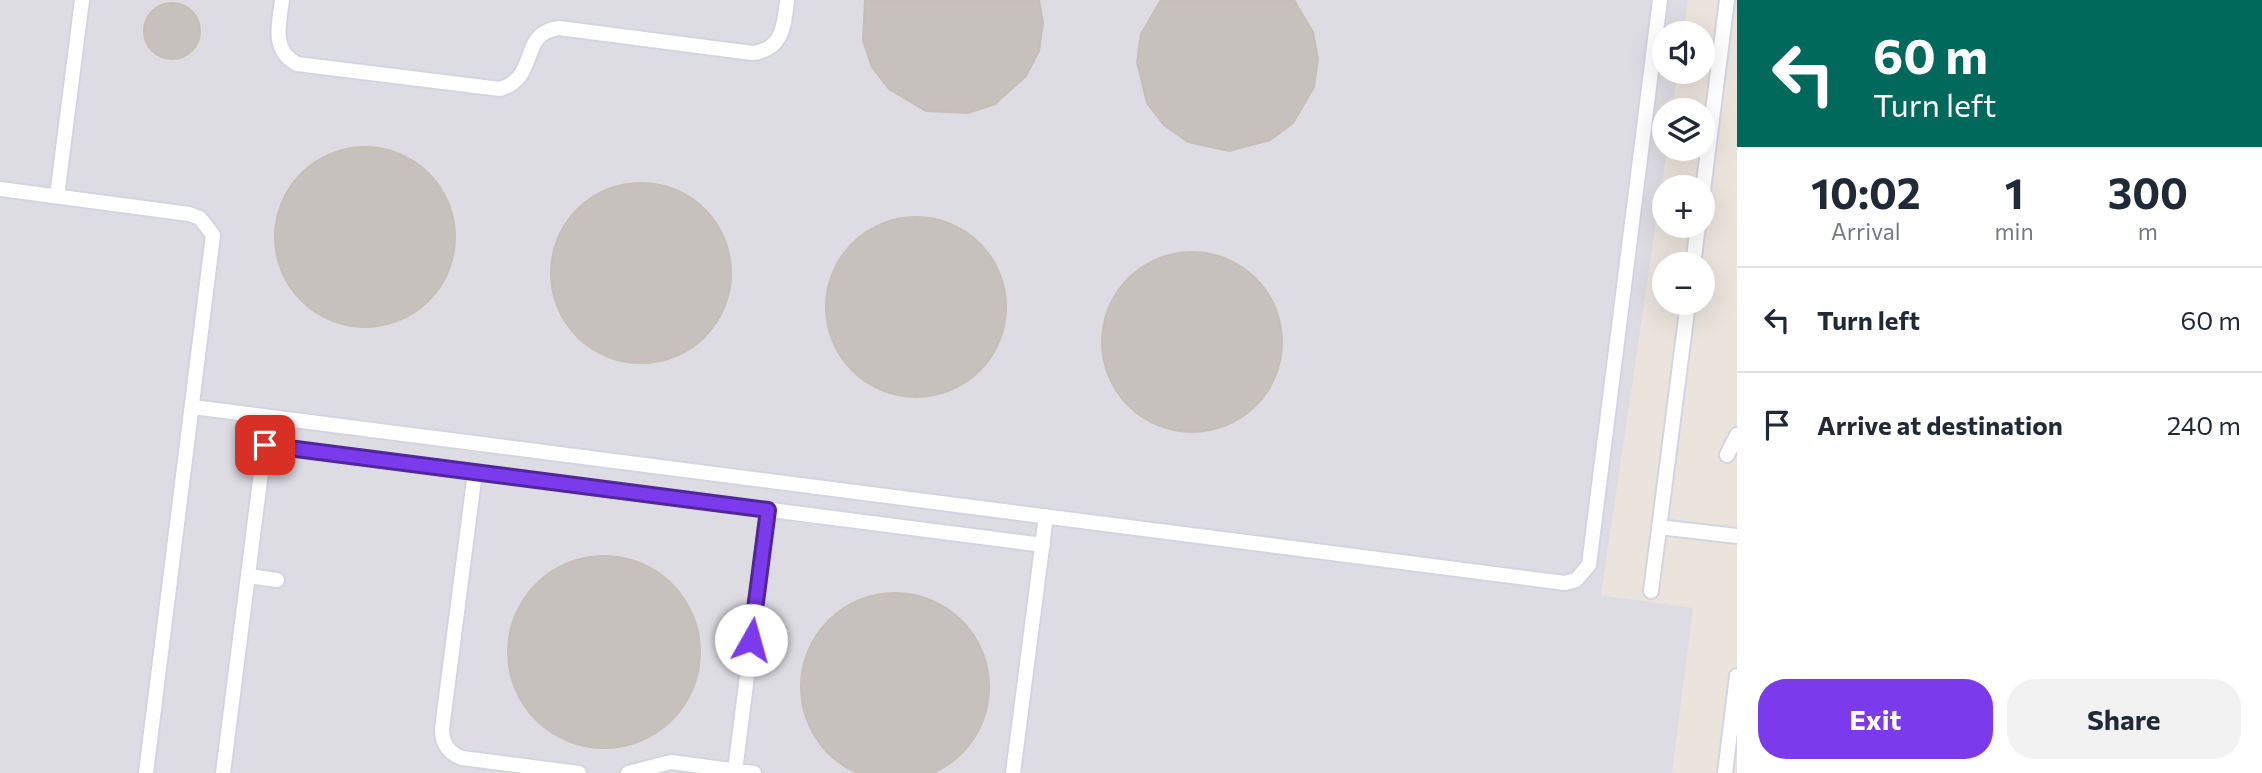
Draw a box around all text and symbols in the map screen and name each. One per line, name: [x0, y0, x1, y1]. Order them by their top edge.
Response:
map controls: [1652, 21, 1715, 315]
button: sound: [1652, 21, 1715, 84]
text: 60 m: [1873, 24, 1988, 84]
icon: left: [1758, 28, 1849, 119]
text: Turn left: [1873, 84, 1997, 124]
button: layers: [1652, 98, 1715, 161]
text: 10:02: [1811, 166, 1921, 218]
text: 1: [2005, 166, 2024, 218]
text: 300: [2108, 166, 2188, 218]
button: +: [1652, 175, 1715, 238]
text: Arrival: [1831, 217, 1901, 245]
text: min: [1995, 217, 2034, 245]
text: m: [2138, 217, 2158, 245]
button: −: [1652, 252, 1715, 315]
icon: left: [1758, 301, 1796, 339]
text: Turn left: [1817, 304, 1920, 335]
text: 60 m: [2181, 304, 2241, 335]
icon: arrive: [1758, 406, 1796, 444]
text: Arrive at destination: [1817, 409, 2063, 440]
text: 240 m: [2167, 409, 2241, 440]
pin: [235, 415, 295, 475]
icon: arrive: [246, 426, 284, 464]
position arrow: [714, 603, 788, 677]
button: Exit: [1758, 679, 1993, 759]
button: Share: [2007, 679, 2241, 759]

